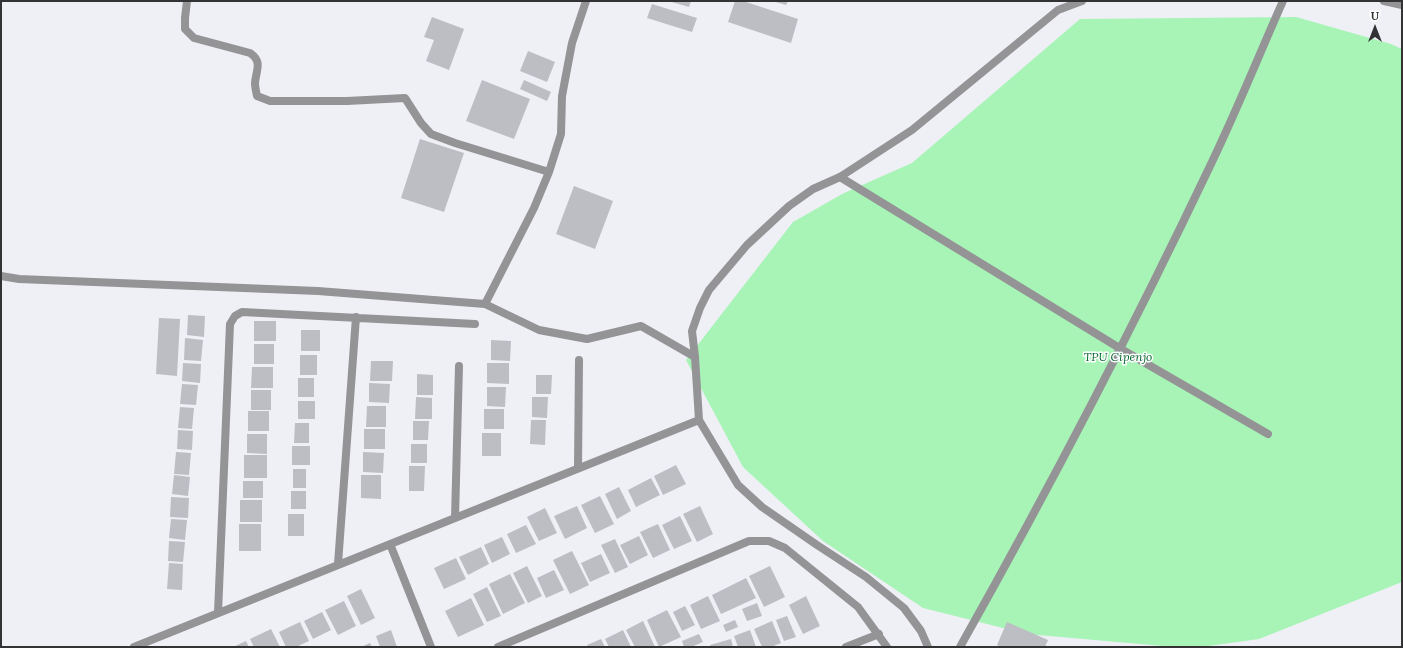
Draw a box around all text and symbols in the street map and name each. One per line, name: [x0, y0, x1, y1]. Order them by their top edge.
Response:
north arrow: [1355, 8, 1395, 48]
text: U: [1371, 9, 1379, 23]
park label: TPU Cipenjo: [1084, 351, 1152, 365]

